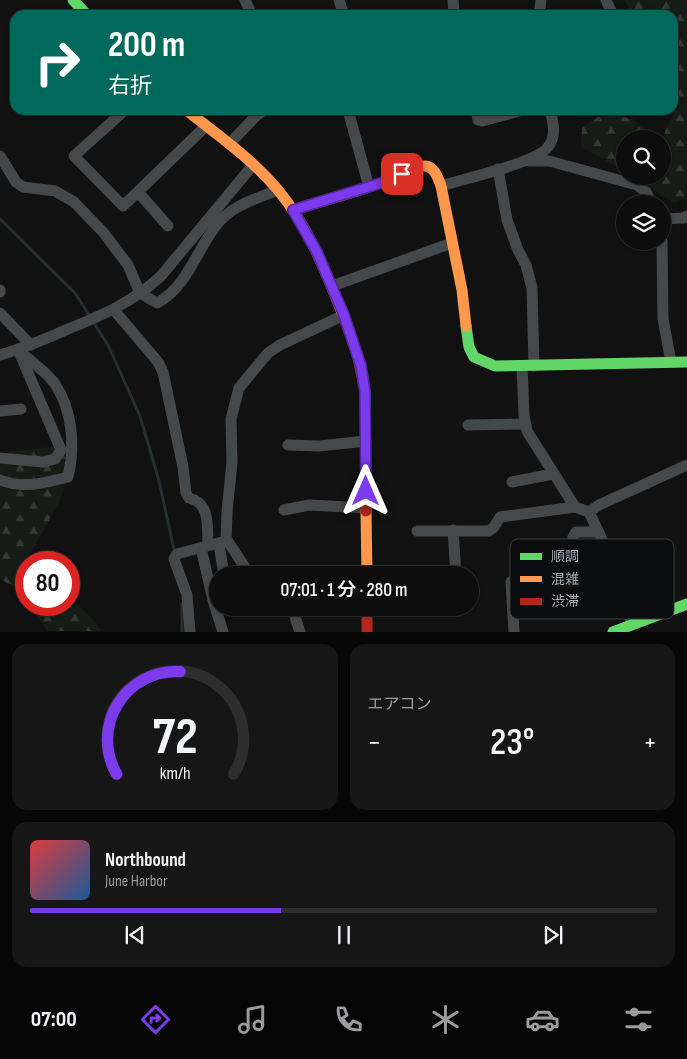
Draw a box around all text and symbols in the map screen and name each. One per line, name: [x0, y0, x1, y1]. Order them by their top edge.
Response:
text: 200 m: [108, 24, 185, 67]
icon: right: [25, 30, 90, 95]
text: 右折: [108, 73, 152, 100]
map controls: [616, 130, 671, 250]
button: search: [616, 130, 671, 185]
pin: [381, 153, 423, 195]
icon: arrive: [388, 160, 416, 188]
button: layers: [616, 195, 671, 250]
position arrow: [339, 464, 391, 516]
legend: [510, 539, 674, 619]
text: 順調: [551, 548, 579, 565]
speed limit sign: 80: [15, 551, 80, 616]
text: 混雑: [551, 571, 579, 588]
text: 07:01 · 1 分 · 280 m: [280, 579, 408, 602]
text: 渋滞: [551, 593, 579, 610]
text: エアコン: [368, 695, 432, 714]
text: 72: [152, 706, 197, 769]
text: 23°: [490, 720, 535, 765]
text: −: [368, 726, 381, 759]
text: +: [643, 726, 657, 759]
text: km/h: [159, 763, 190, 784]
text: Northbound: [105, 849, 186, 872]
text: June Harbor: [105, 872, 168, 891]
icon: previous: [121, 921, 149, 949]
icon: pause: [330, 921, 358, 949]
icon: next: [539, 921, 567, 949]
icon: directions: [138, 1002, 173, 1037]
icon: music: [235, 1002, 270, 1037]
icon: phone: [331, 1002, 366, 1037]
icon: climate: [428, 1002, 463, 1037]
icon: car: [525, 1002, 560, 1037]
icon: filters: [621, 1002, 656, 1037]
text: 07:00: [31, 1006, 77, 1033]

